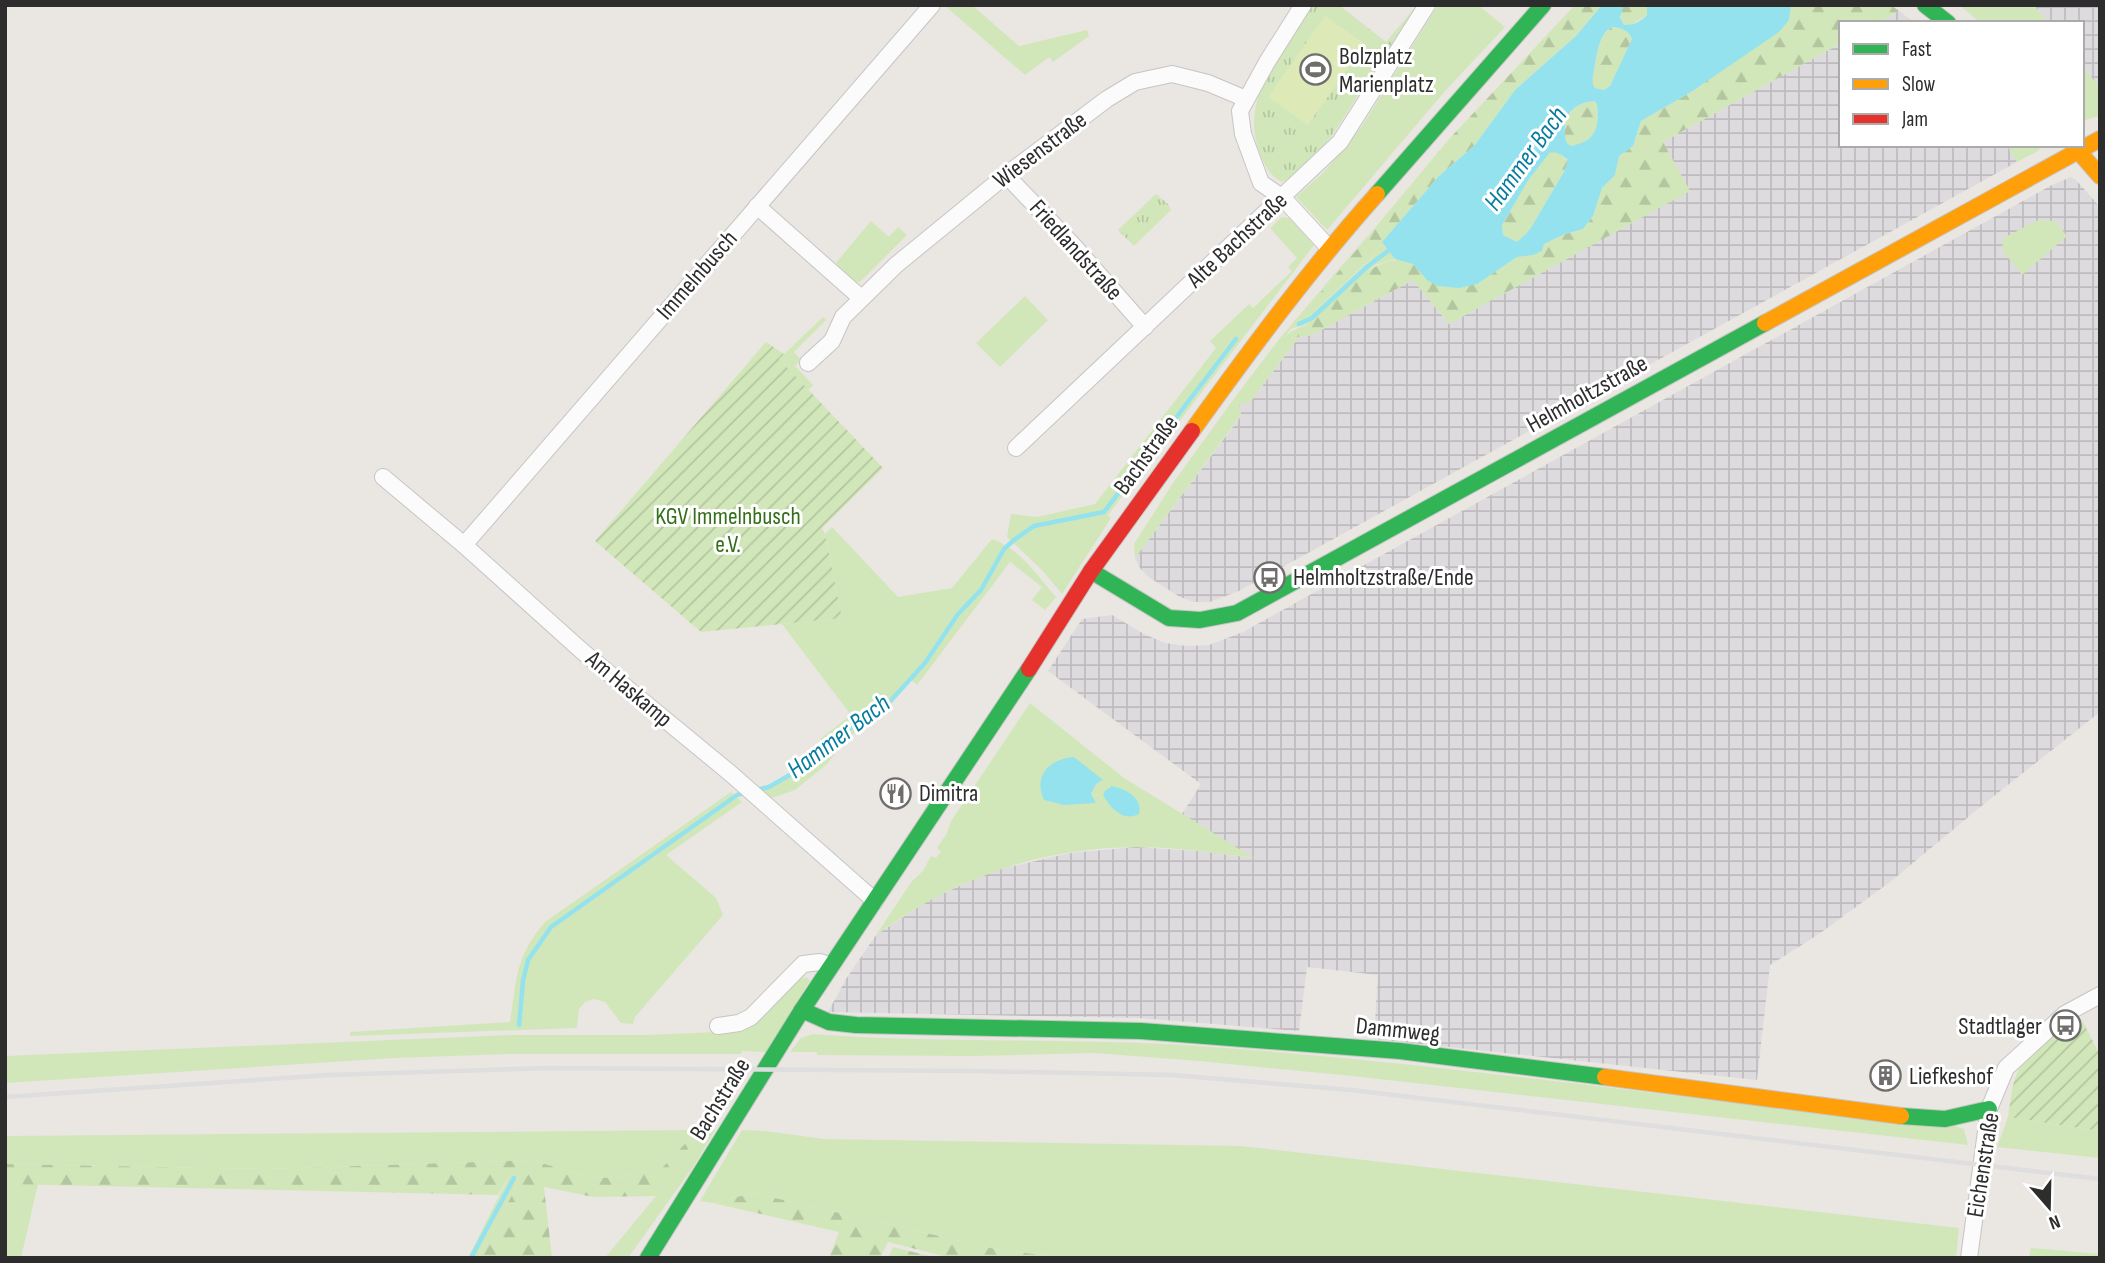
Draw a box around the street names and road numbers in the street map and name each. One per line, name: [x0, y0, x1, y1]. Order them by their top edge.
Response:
street label: Wiesenstraße: [987, 105, 1093, 195]
street label: Alte Bachstraße: [1180, 186, 1293, 295]
street label: Friedlandstraße: [1023, 194, 1129, 306]
street label: Immelnbusch: [650, 225, 744, 325]
street label: Helmholtzstraße: [1521, 349, 1653, 439]
street label: Bachstraße: [1107, 410, 1185, 500]
street label: Am Haskamp: [579, 644, 678, 733]
street label: Dammweg: [1355, 1011, 1441, 1049]
street label: Bachstraße: [684, 1053, 756, 1145]
street label: Eichenstraße: [1960, 1111, 2006, 1219]

